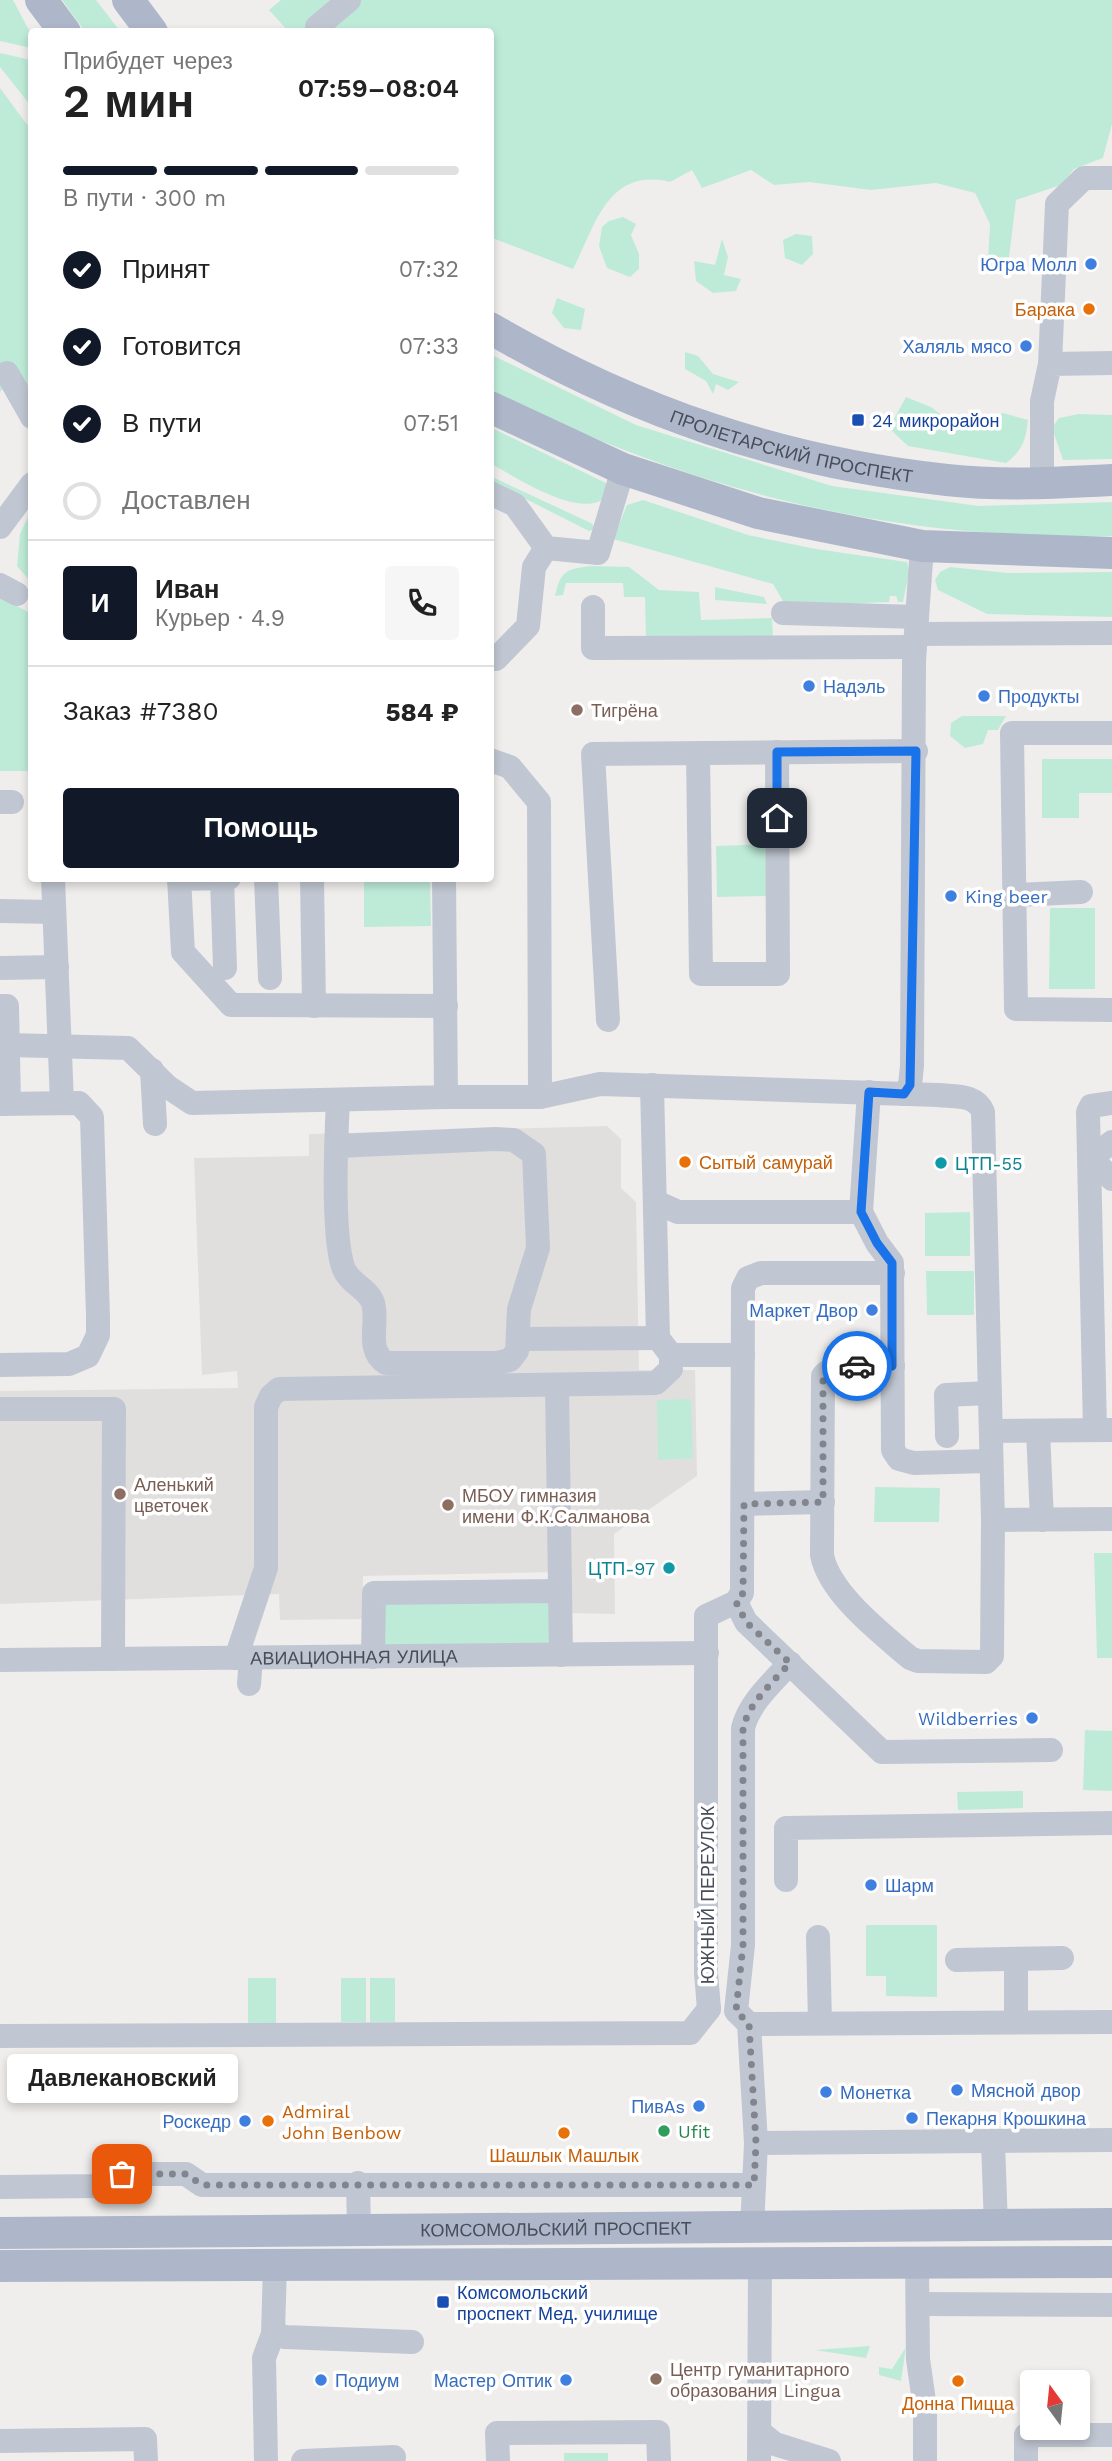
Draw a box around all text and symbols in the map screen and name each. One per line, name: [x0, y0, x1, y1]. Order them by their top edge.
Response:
text: Прибудет через: [63, 48, 233, 75]
text: 07:59–08:04: [298, 73, 459, 103]
text: 2 мин: [63, 74, 194, 128]
text: В пути · 300 m: [63, 185, 226, 212]
icon: check: [63, 251, 101, 289]
text: Принят: [122, 254, 210, 284]
place label: Югра Молл: [980, 254, 1077, 275]
text: 07:32: [399, 256, 459, 283]
marker: Югра Молл: [1083, 256, 1099, 272]
place label: Барака: [1015, 299, 1076, 320]
marker: Барака: [1081, 301, 1097, 317]
icon: check: [63, 328, 101, 366]
text: Готовится: [122, 331, 241, 361]
text: 07:33: [399, 333, 459, 360]
place label: Халяль мясо: [902, 336, 1012, 357]
marker: Халяль мясо: [1018, 338, 1034, 354]
icon: check: [63, 405, 101, 443]
street label: ПРОЛЕТАРСКИЙ ПРОСПЕКТ: [667, 405, 914, 486]
text: В пути: [122, 408, 202, 438]
text: 07:51: [403, 410, 459, 437]
place label: 24 микрорайон: [872, 410, 999, 431]
marker: 24 микрорайон: [850, 412, 866, 428]
text: Доставлен: [122, 485, 251, 515]
button: phone: [385, 566, 459, 640]
text: Иван: [155, 574, 220, 604]
text: И: [91, 588, 109, 618]
text: Курьер · 4.9: [155, 605, 285, 632]
place label: Надэль: [823, 676, 885, 697]
marker: Надэль: [801, 678, 817, 694]
place label: Продукты: [998, 686, 1079, 707]
marker: Продукты: [976, 688, 992, 704]
text: Заказ #7380: [63, 696, 219, 726]
text: 584 ₽: [385, 697, 459, 727]
place label: Тигрёна: [591, 700, 659, 721]
marker: Тигрёна: [569, 702, 585, 718]
button: Помощь: [63, 788, 459, 868]
pin: [747, 788, 807, 848]
icon: home: [758, 799, 796, 837]
place label: King beer: [965, 886, 1048, 907]
marker: King beer: [943, 888, 959, 904]
place label: Сытый самурай: [699, 1152, 833, 1173]
place label: ЦТП-55: [955, 1153, 1022, 1174]
marker: Сытый самурай: [677, 1154, 693, 1170]
marker: ЦТП-55: [933, 1155, 949, 1171]
place label: Маркет Двор: [749, 1300, 858, 1321]
marker: Маркет Двор: [864, 1302, 880, 1318]
courier: [822, 1331, 892, 1401]
icon: car: [838, 1347, 876, 1385]
place label: Аленький цветочек: [134, 1474, 214, 1516]
place label: МБОУ гимназия имени Ф.К.Салманова: [462, 1485, 651, 1527]
marker: Аленький цветочек: [112, 1486, 128, 1502]
marker: МБОУ гимназия имени Ф.К.Салманова: [440, 1497, 456, 1513]
place label: ЦТП-97: [588, 1558, 655, 1579]
marker: ЦТП-97: [661, 1560, 677, 1576]
street label: АВИАЦИОННАЯ УЛИЦА: [250, 1645, 458, 1668]
place label: Wildberries: [918, 1708, 1018, 1729]
marker: Wildberries: [1024, 1710, 1040, 1726]
street label: ЮЖНЫЙ ПЕРЕУЛОК: [697, 1805, 718, 1984]
place label: Шарм: [885, 1875, 934, 1896]
marker: Шарм: [863, 1877, 879, 1893]
callout: Давлекановский: [6, 2055, 238, 2104]
text: Давлекановский: [28, 2065, 217, 2092]
place label: Мясной двор: [971, 2080, 1081, 2101]
place label: Монетка: [840, 2082, 912, 2103]
marker: Мясной двор: [949, 2082, 965, 2098]
marker: Монетка: [818, 2084, 834, 2100]
place label: ПивAs: [631, 2096, 685, 2117]
marker: ПивAs: [691, 2098, 707, 2114]
place label: Admiral John Benbow: [282, 2101, 401, 2143]
place label: Пекарня Крошкина: [926, 2108, 1087, 2129]
marker: Пекарня Крошкина: [904, 2110, 920, 2126]
place label: Роскедр: [163, 2111, 231, 2132]
marker: Роскедр: [237, 2113, 253, 2129]
marker: Admiral John Benbow: [260, 2113, 276, 2129]
place label: Ufit: [678, 2121, 711, 2142]
marker: Ufit: [656, 2123, 672, 2139]
marker: Шашлык Машлык: [556, 2125, 572, 2141]
pin: [92, 2144, 152, 2204]
place label: Шашлык Машлык: [489, 2145, 639, 2166]
icon: bag: [103, 2155, 141, 2193]
street label: КОМСОМОЛЬСКИЙ ПРОСПЕКТ: [420, 2217, 692, 2240]
place label: Комсомольский проспект Мед. училище: [457, 2282, 658, 2324]
marker: Комсомольский проспект Мед. училище: [435, 2294, 451, 2310]
place label: Центр гуманитарного образования Lingua: [670, 2359, 850, 2401]
place label: Подиум: [335, 2370, 399, 2391]
place label: Мастер Оптик: [434, 2370, 552, 2391]
north arrow: [1020, 2370, 1090, 2440]
map controls: [1020, 2370, 1090, 2440]
marker: Центр гуманитарного образования Lingua: [648, 2371, 664, 2387]
marker: Подиум: [313, 2372, 329, 2388]
marker: Мастер Оптик: [558, 2372, 574, 2388]
marker: Донна Пицца: [950, 2373, 966, 2389]
place label: Донна Пицца: [902, 2393, 1015, 2414]

